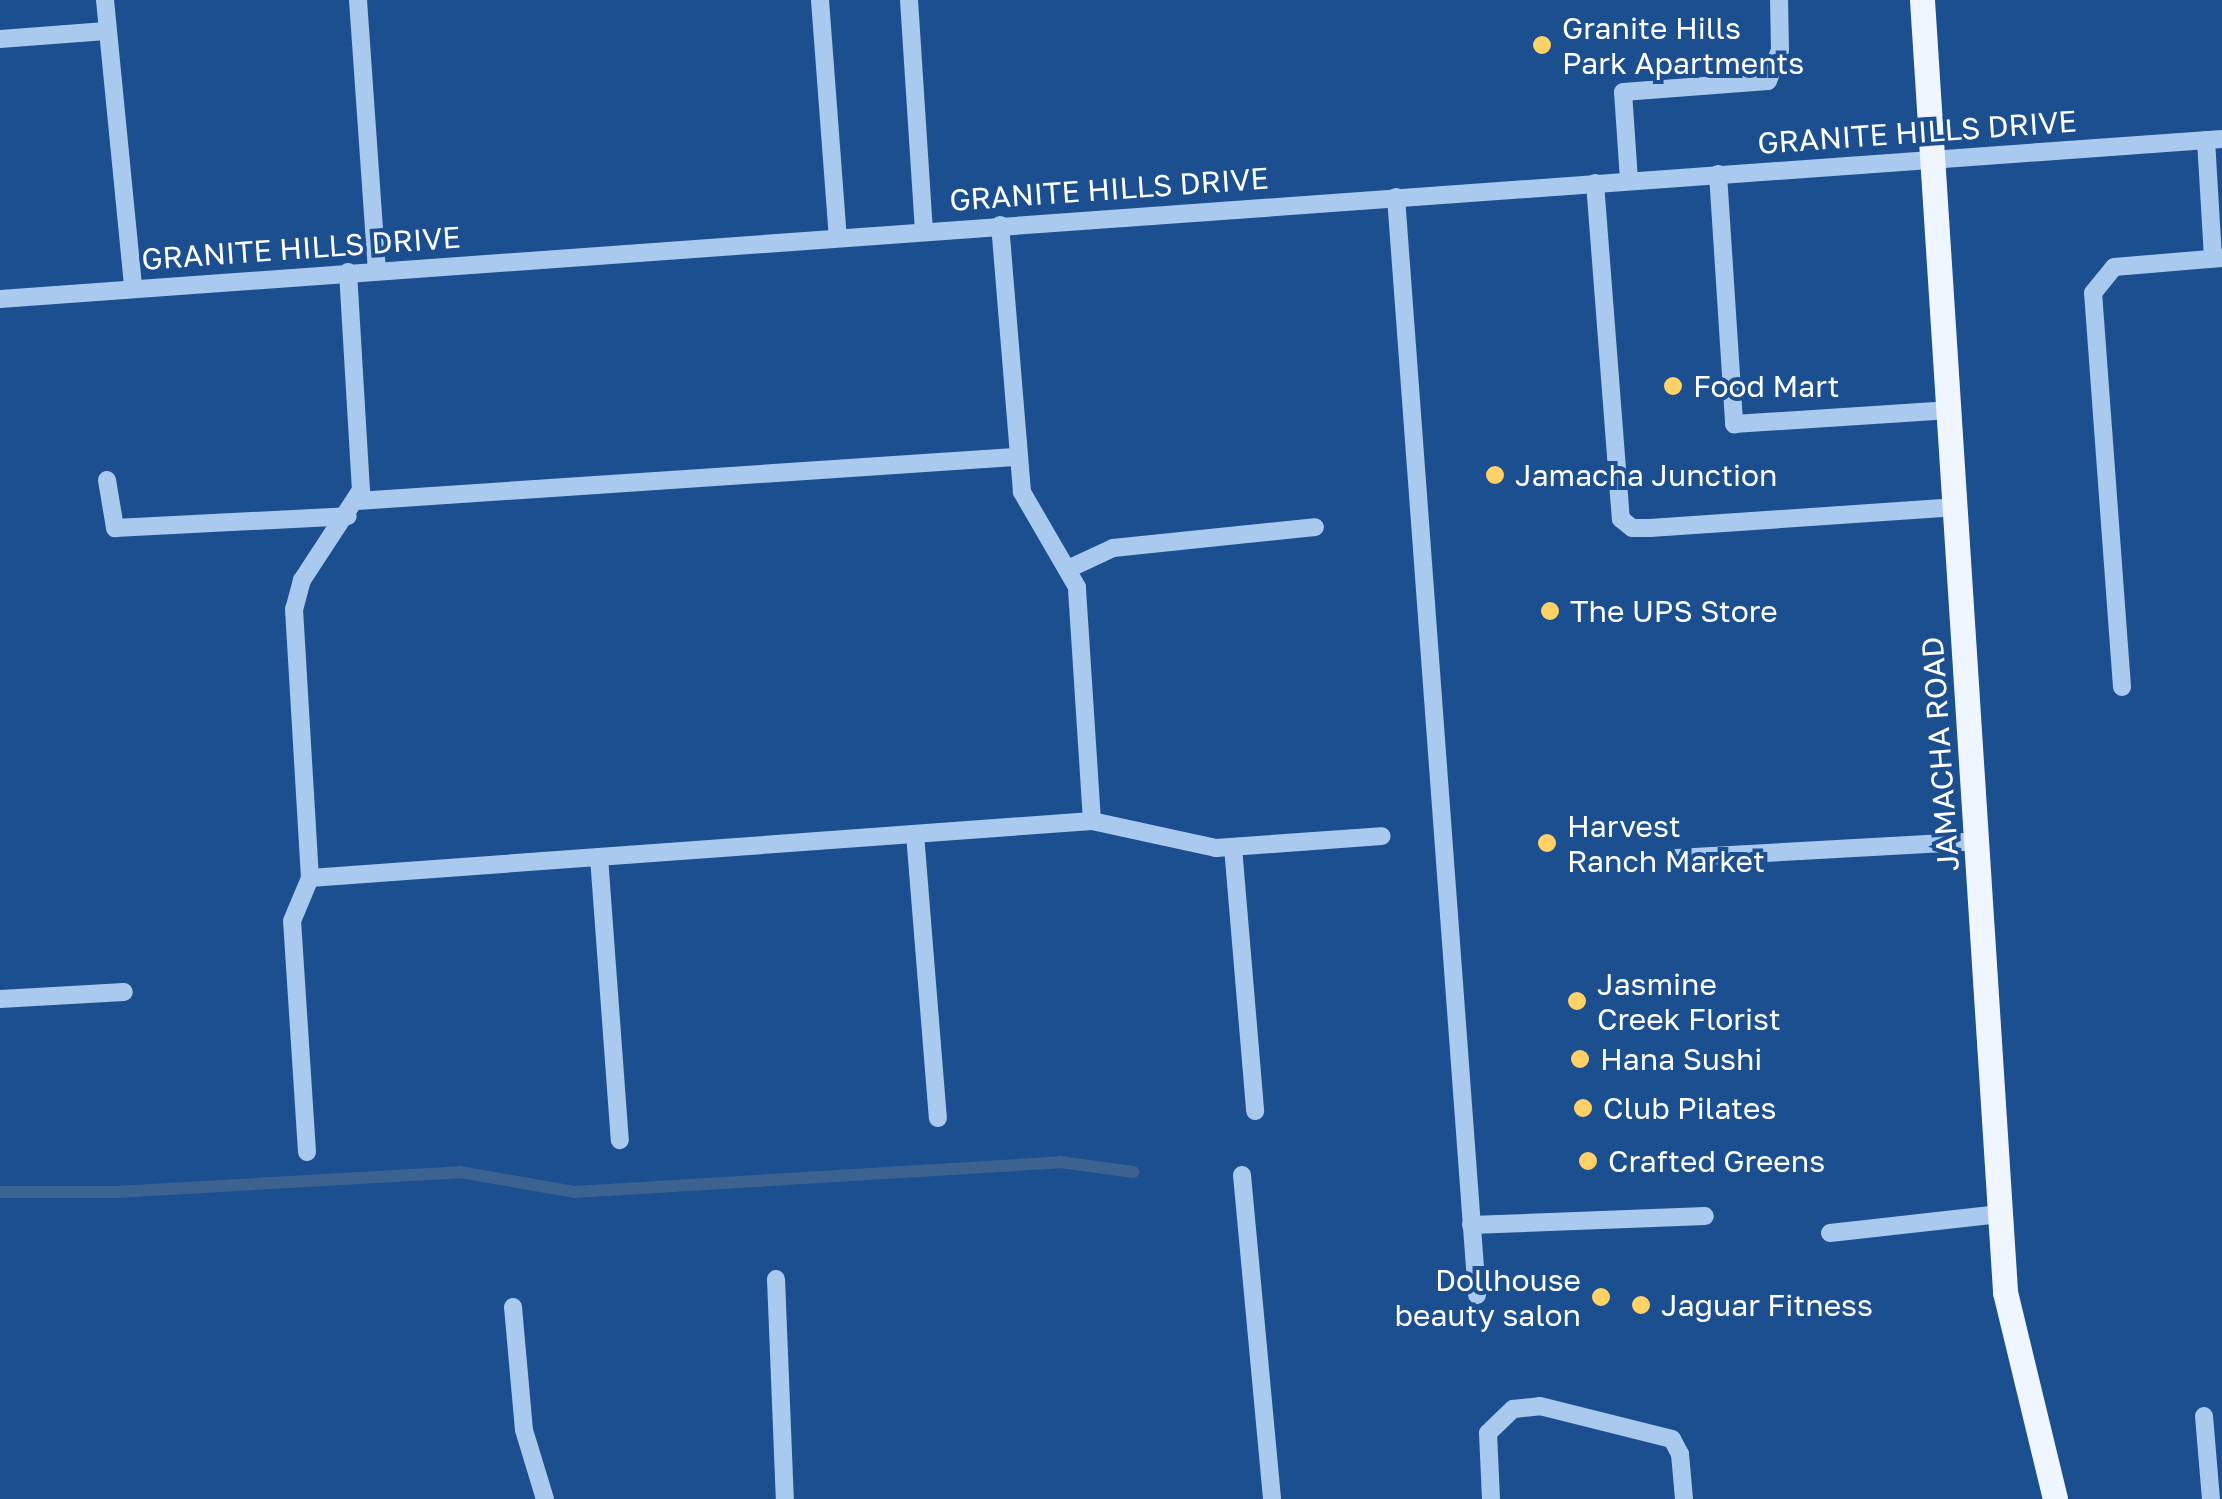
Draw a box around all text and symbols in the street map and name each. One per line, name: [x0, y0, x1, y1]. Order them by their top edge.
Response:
place label: Granite Hills Park Apartments: [1562, 10, 1804, 80]
marker: Granite Hills Park Apartments: [1531, 34, 1553, 56]
street label: GRANITE HILLS DRIVE: [1756, 103, 2078, 161]
street label: GRANITE HILLS DRIVE: [948, 160, 1270, 218]
street label: GRANITE HILLS DRIVE: [140, 219, 462, 277]
place label: Food Mart: [1693, 368, 1840, 404]
marker: Food Mart: [1662, 375, 1684, 397]
place label: Jamacha Junction: [1515, 457, 1777, 493]
marker: Jamacha Junction: [1484, 464, 1506, 486]
place label: The UPS Store: [1570, 593, 1778, 629]
marker: The UPS Store: [1539, 600, 1561, 622]
street label: JAMACHA ROAD: [1914, 636, 1966, 872]
place label: Harvest Ranch Market: [1567, 808, 1765, 878]
marker: Harvest Ranch Market: [1536, 832, 1558, 854]
place label: Jasmine Creek Florist: [1597, 966, 1781, 1036]
marker: Jasmine Creek Florist: [1566, 990, 1588, 1012]
place label: Hana Sushi: [1600, 1041, 1762, 1077]
marker: Hana Sushi: [1569, 1048, 1591, 1070]
place label: Club Pilates: [1603, 1090, 1776, 1126]
marker: Club Pilates: [1572, 1097, 1594, 1119]
place label: Crafted Greens: [1608, 1143, 1825, 1179]
marker: Crafted Greens: [1577, 1150, 1599, 1172]
place label: Dollhouse beauty salon: [1395, 1262, 1581, 1332]
marker: Dollhouse beauty salon: [1590, 1286, 1612, 1308]
place label: Jaguar Fitness: [1661, 1287, 1873, 1323]
marker: Jaguar Fitness: [1630, 1294, 1652, 1316]

